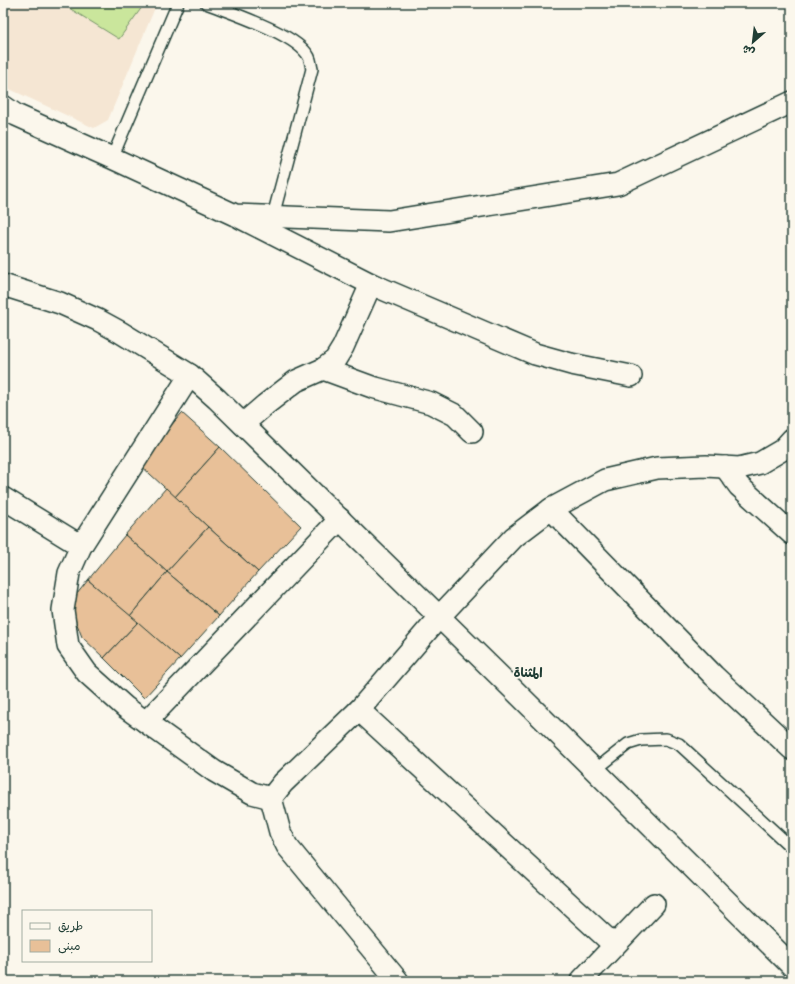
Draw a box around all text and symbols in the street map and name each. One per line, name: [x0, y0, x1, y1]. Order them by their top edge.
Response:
north arrow: [733, 22, 773, 62]
text: ش: [740, 42, 757, 59]
district label: المثناة: [513, 665, 543, 680]
legend: [22, 910, 152, 962]
text: طريق: [58, 919, 83, 933]
text: مبنى: [58, 939, 81, 954]

